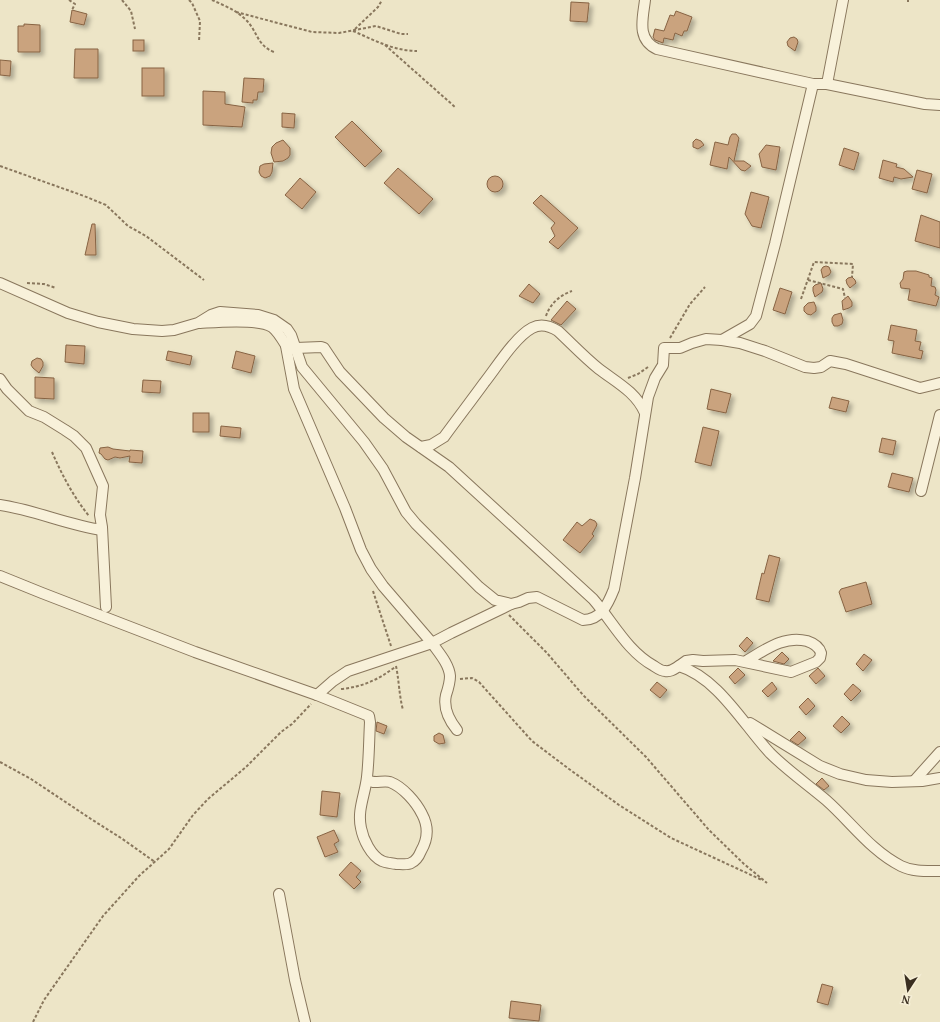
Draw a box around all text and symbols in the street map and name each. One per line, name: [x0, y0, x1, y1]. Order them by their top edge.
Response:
north arrow: [888, 970, 928, 1010]
text: N: [900, 992, 911, 1007]

